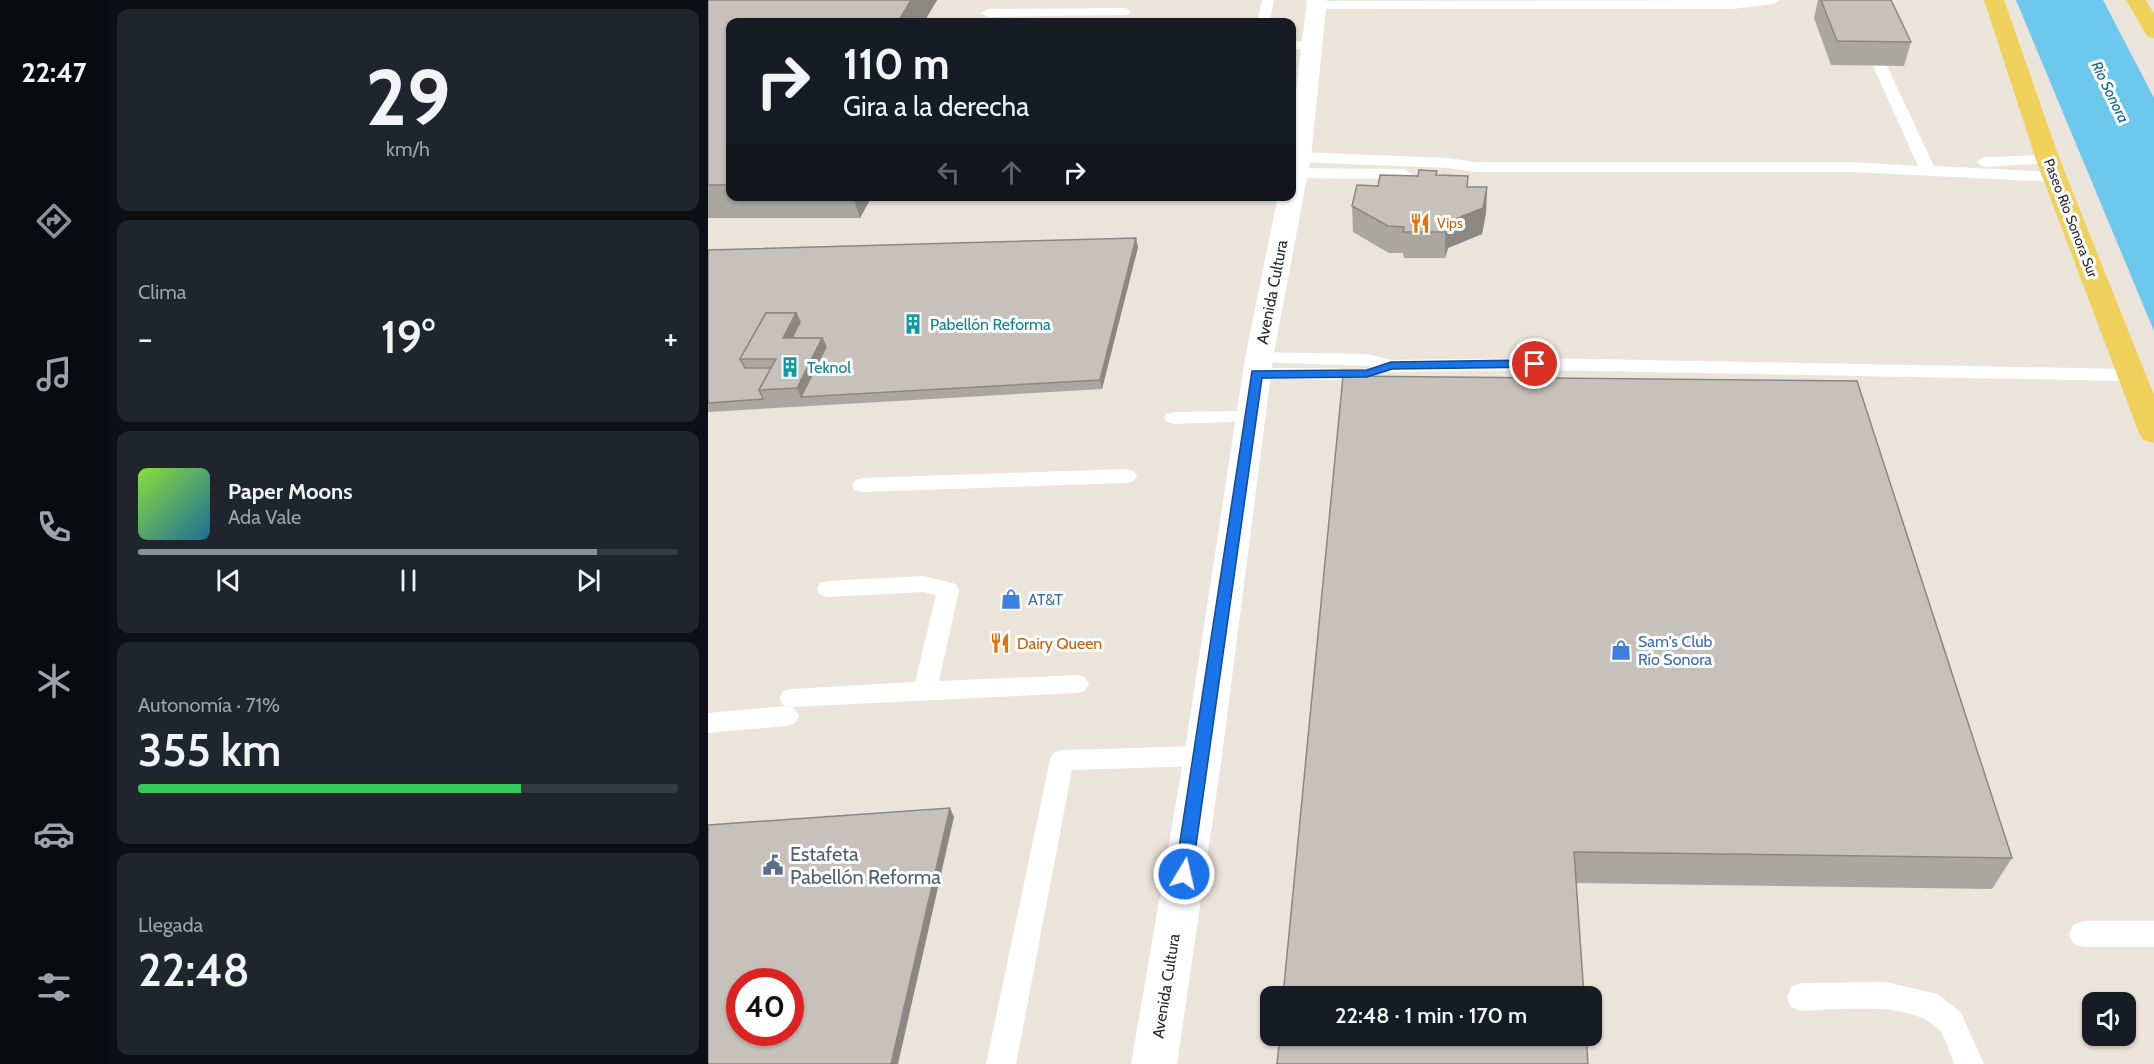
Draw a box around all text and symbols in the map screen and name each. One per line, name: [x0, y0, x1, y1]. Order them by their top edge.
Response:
text: 110 m: [843, 38, 950, 90]
icon: right: [744, 42, 822, 120]
text: 29: [365, 50, 451, 145]
text: 22:47: [21, 56, 87, 89]
water label: Rio Sonora: [2087, 58, 2133, 126]
text: Gira a la derecha: [843, 90, 1029, 123]
text: km/h: [386, 137, 430, 161]
icon: left: [932, 156, 965, 189]
icon: ahead: [995, 156, 1028, 189]
icon: right: [1058, 156, 1091, 189]
street label: Paseo Rio Sonora Sur: [2040, 156, 2102, 281]
icon: directions: [33, 200, 75, 242]
restaurant icon: Vips: [1408, 211, 1432, 235]
place label: Vips: [1437, 214, 1463, 232]
street label: Avenida Cultura: [1253, 238, 1291, 346]
text: Clima: [138, 280, 186, 304]
text: 19°: [381, 310, 435, 364]
building icon: Pabellón Reforma: [901, 312, 925, 336]
place label: Pabellón Reforma: [930, 315, 1051, 334]
text: −: [138, 318, 153, 358]
text: +: [663, 318, 678, 358]
pin: [1509, 338, 1560, 389]
icon: arrive: [1518, 347, 1551, 380]
icon: music: [33, 353, 75, 395]
building icon: Teknol: [778, 355, 802, 379]
place label: Teknol: [807, 358, 851, 377]
text: Paper Moons: [228, 478, 352, 505]
text: Ada Vale: [228, 505, 301, 529]
icon: phone: [33, 506, 75, 548]
icon: previous: [212, 564, 245, 597]
icon: pause: [392, 564, 425, 597]
icon: next: [572, 564, 605, 597]
shop icon: AT&T: [999, 587, 1023, 611]
place label: AT&T: [1028, 590, 1063, 609]
restaurant icon: Dairy Queen: [988, 631, 1012, 655]
place label: Sam's Club Río Sonora: [1638, 632, 1713, 669]
place label: Dairy Queen: [1017, 634, 1102, 653]
shop icon: Sam's Club Río Sonora: [1609, 638, 1633, 662]
icon: climate: [33, 660, 75, 702]
text: Autonomía · 71%: [138, 693, 280, 717]
text: 355 km: [138, 723, 281, 777]
icon: car: [33, 813, 75, 855]
place label: Estafeta Pabellón Reforma: [790, 842, 941, 889]
position arrow: [1152, 842, 1216, 906]
public building icon: Estafeta Pabellón Reforma: [761, 853, 785, 877]
text: Llegada: [138, 913, 203, 937]
street label: Avenida Cultura: [1148, 932, 1184, 1040]
text: 22:48: [138, 943, 250, 997]
icon: filters: [33, 966, 75, 1008]
speed limit sign: 40: [726, 968, 804, 1046]
map controls: [2082, 992, 2136, 1046]
button: sound: [2082, 992, 2136, 1046]
text: 22:48 · 1 min · 170 m: [1335, 1002, 1527, 1029]

